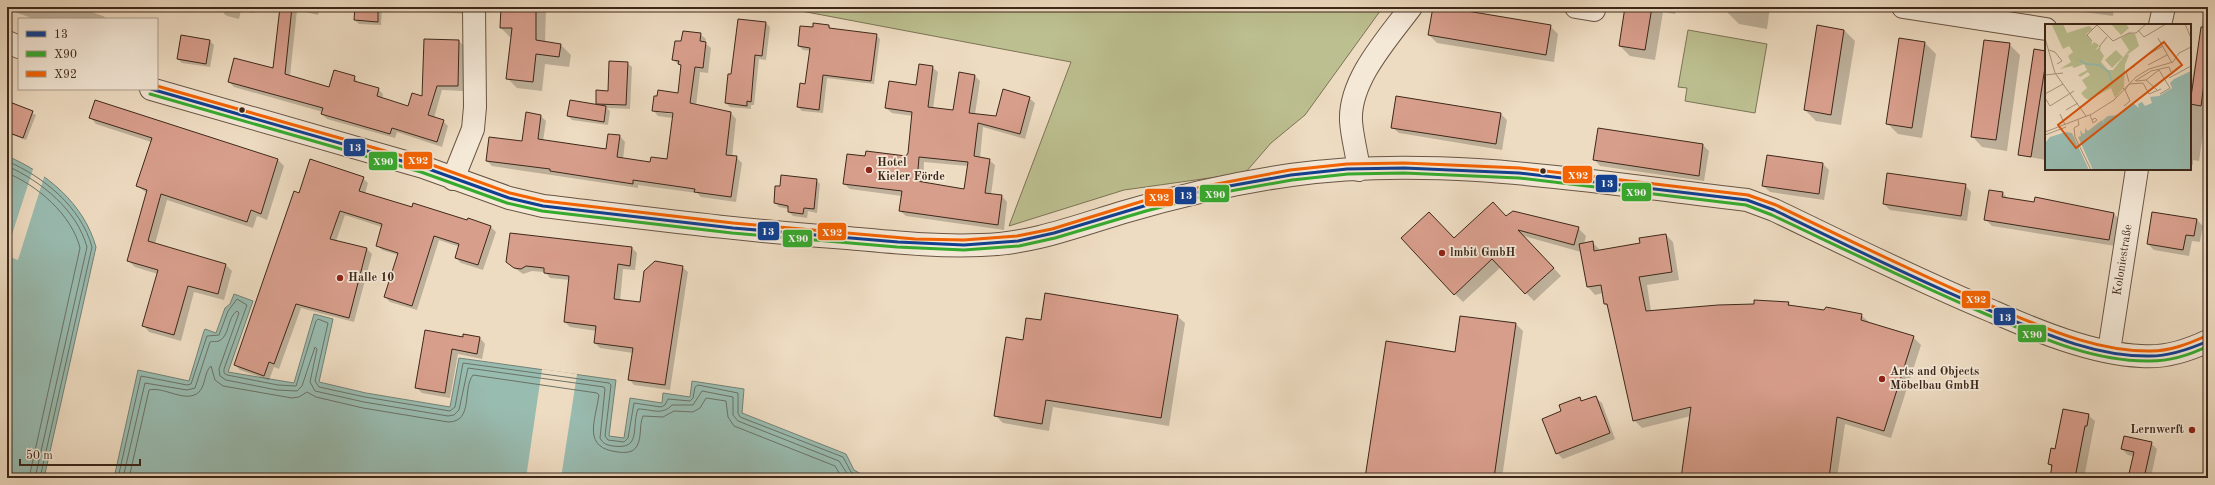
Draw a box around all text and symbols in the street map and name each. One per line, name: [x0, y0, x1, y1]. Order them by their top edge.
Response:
legend: [18, 18, 158, 90]
inset map: [2045, 24, 2191, 170]
text: 13: [54, 29, 68, 41]
text: X90: [54, 49, 77, 61]
text: X92: [54, 69, 77, 81]
unlabelled marker: [237, 105, 247, 115]
line badge: 13: [343, 138, 366, 157]
text: 13: [349, 143, 361, 154]
line badge: X90: [368, 151, 398, 171]
line badge: X92: [403, 151, 433, 170]
text: X92: [407, 156, 429, 167]
text: X90: [372, 157, 394, 168]
place label: Hotel Kieler Förde: [877, 157, 945, 183]
marker: Hotel Kieler Förde: [864, 165, 874, 175]
line badge: X92: [1562, 165, 1593, 184]
unlabelled marker: [1538, 166, 1548, 176]
text: X92: [1567, 171, 1589, 182]
line badge: 13: [1595, 174, 1618, 193]
text: 13: [1601, 179, 1613, 190]
line badge: X90: [1621, 182, 1652, 202]
line badge: X90: [1199, 184, 1230, 203]
line badge: 13: [1174, 186, 1197, 205]
line badge: X92: [1144, 188, 1174, 207]
text: X90: [1625, 188, 1647, 199]
text: X90: [1204, 190, 1226, 201]
text: 13: [1180, 191, 1192, 202]
text: X92: [1148, 193, 1170, 204]
line badge: 13: [757, 221, 780, 241]
line badge: X92: [817, 222, 847, 241]
street label: Koloniestraße: [2111, 223, 2135, 296]
text: 13: [762, 227, 774, 238]
text: X92: [821, 228, 843, 239]
line badge: X90: [782, 229, 813, 248]
text: X90: [787, 234, 809, 245]
place label: lmbit GmbH: [1450, 247, 1515, 259]
marker: lmbit GmbH: [1437, 248, 1447, 258]
place label: Halle 10: [348, 272, 394, 284]
marker: Halle 10: [335, 273, 345, 283]
line badge: X92: [1961, 290, 1991, 309]
text: X92: [1965, 295, 1987, 306]
line badge: 13: [1993, 307, 2016, 326]
text: 13: [1999, 313, 2011, 324]
line badge: X90: [2017, 324, 2047, 343]
text: X90: [2021, 330, 2043, 341]
place label: Arts and Objects Möbelbau GmbH: [1890, 366, 1979, 392]
marker: Arts and Objects Möbelbau GmbH: [1877, 374, 1887, 384]
place label: Lernwerft: [2130, 424, 2185, 436]
marker: Lernwerft: [2187, 425, 2197, 435]
scale bar: [20, 441, 140, 467]
text: 50 m: [26, 449, 53, 462]

